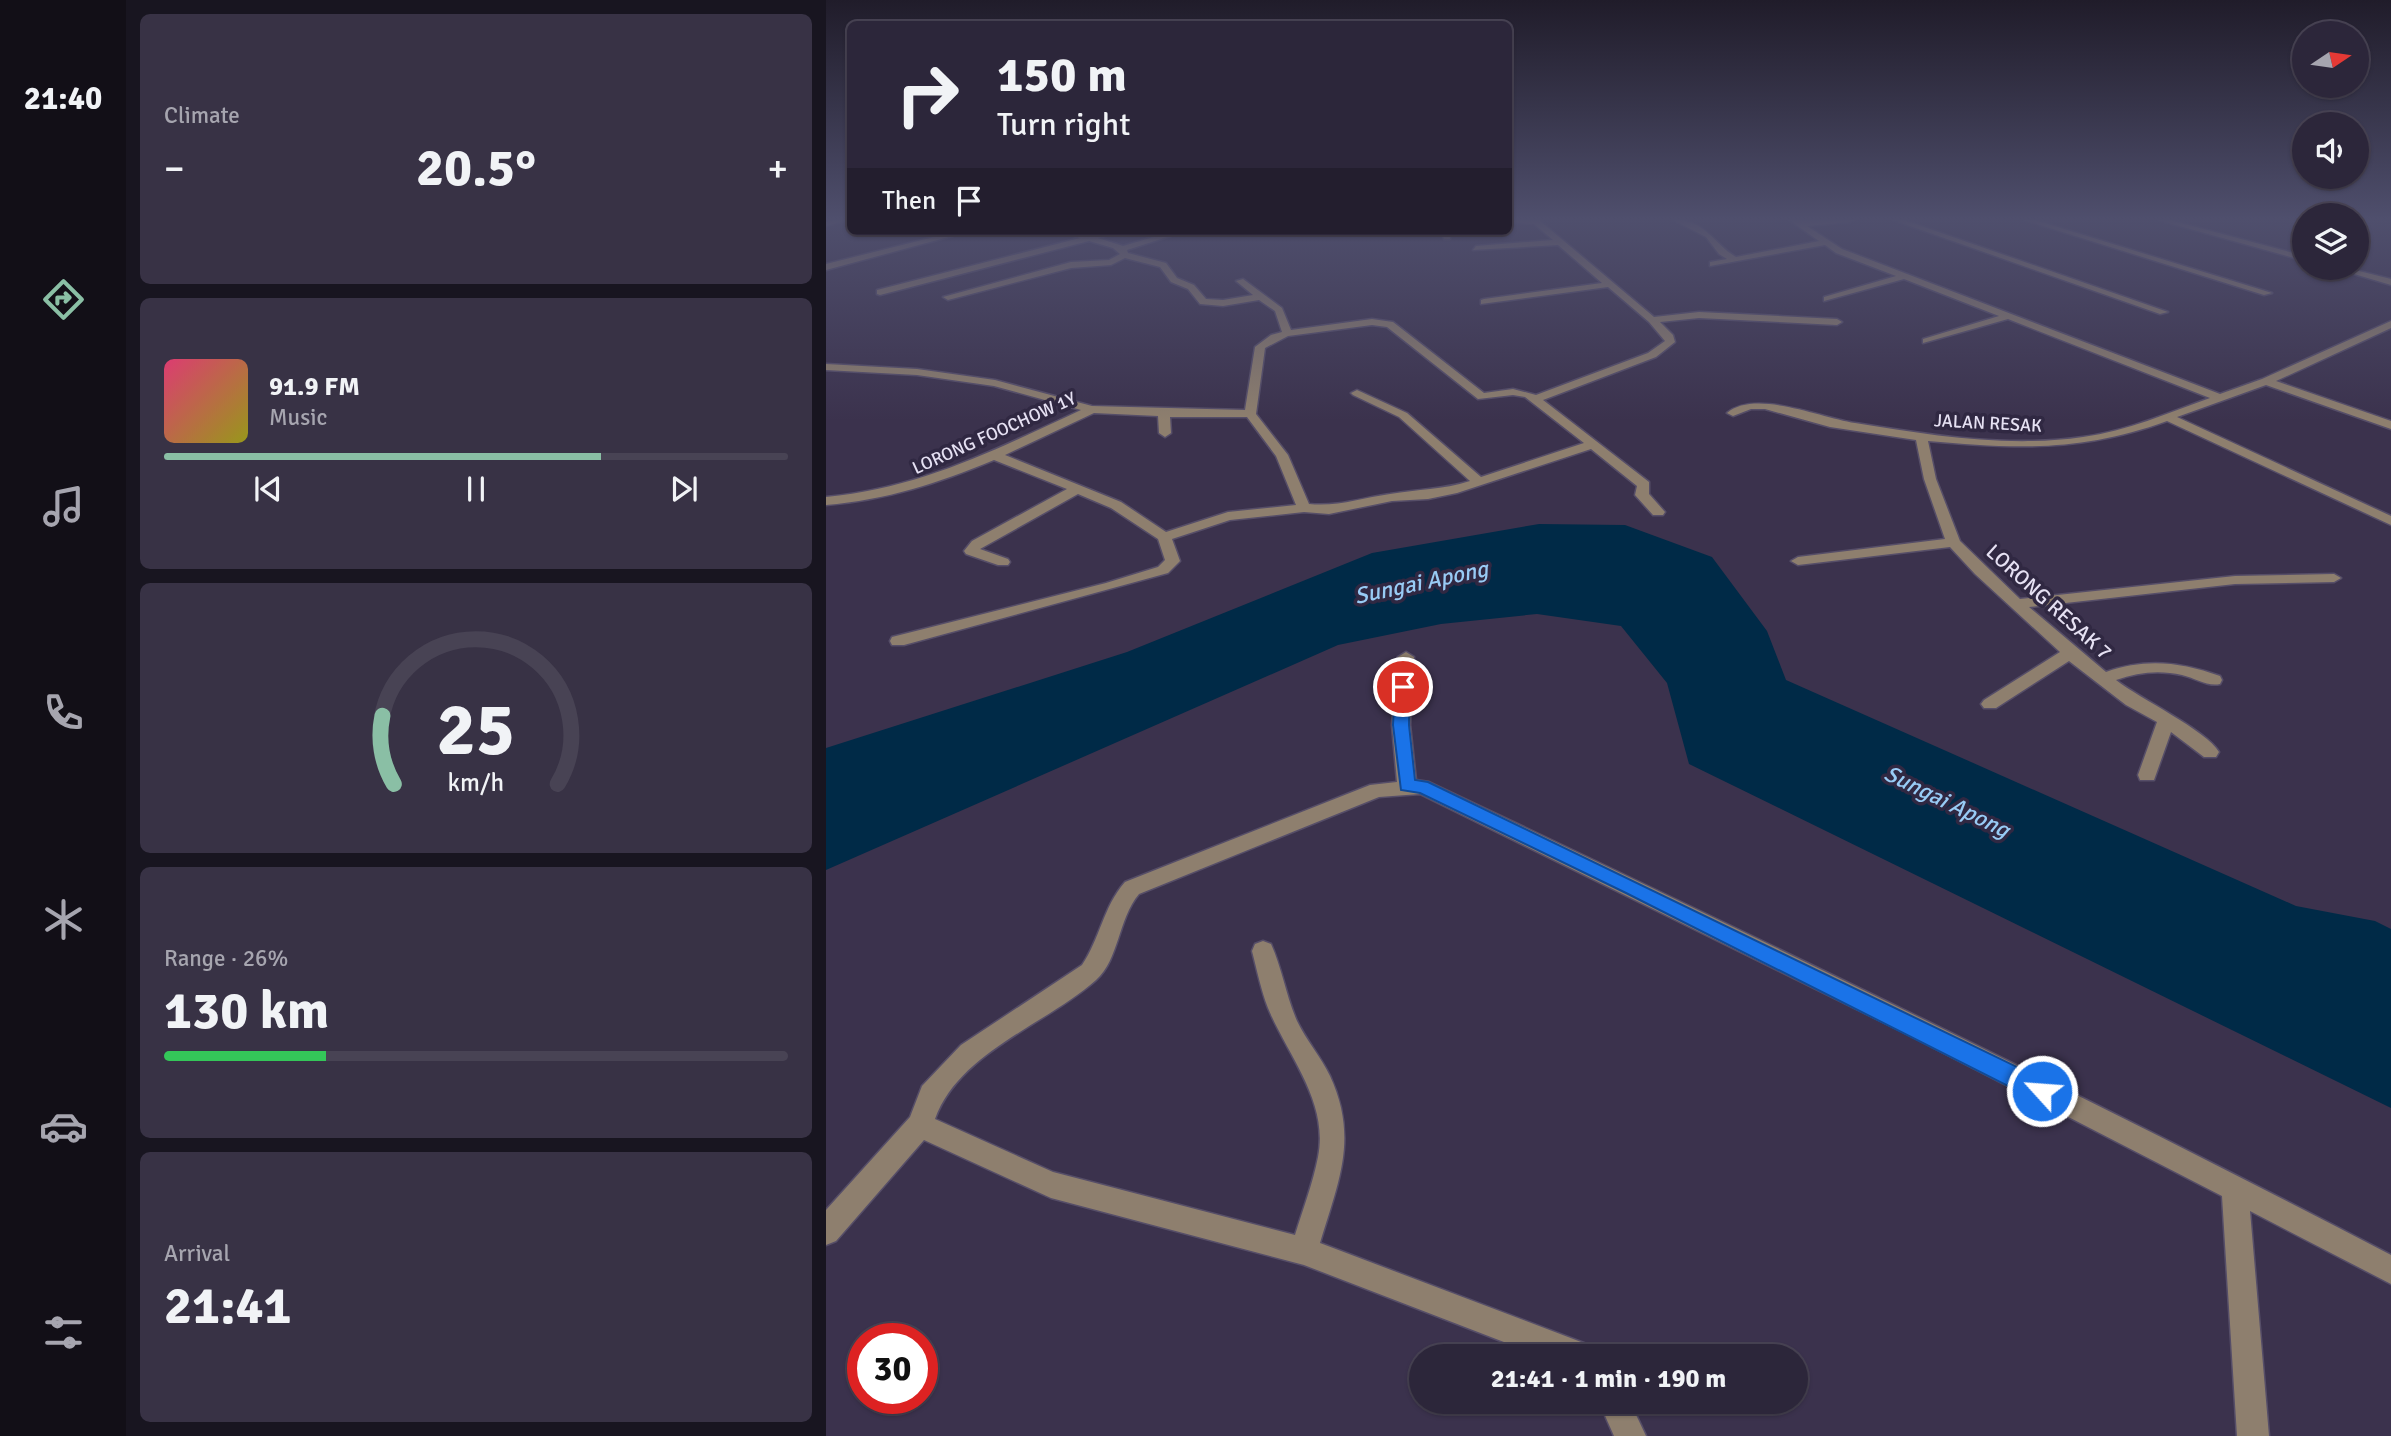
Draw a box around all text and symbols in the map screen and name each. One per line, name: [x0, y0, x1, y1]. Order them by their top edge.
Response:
north arrow: [2292, 21, 2370, 98]
map controls: [2292, 21, 2369, 280]
text: 150 m: [997, 45, 1127, 105]
icon: right: [882, 49, 973, 140]
text: 21:40: [24, 79, 102, 118]
text: Climate: [164, 101, 240, 130]
text: Turn right: [997, 105, 1130, 144]
button: sound: [2292, 112, 2369, 189]
text: 20.5°: [416, 136, 536, 200]
text: −: [164, 145, 185, 192]
text: +: [767, 145, 788, 192]
icon: arrive: [950, 182, 988, 220]
text: Then: [882, 185, 936, 217]
button: layers: [2292, 203, 2369, 280]
icon: directions: [39, 275, 88, 324]
text: 91.9 FM: [269, 371, 360, 403]
street label: LORONG FOOCHOW 1Y: [909, 387, 1079, 479]
text: Music: [269, 403, 327, 432]
street label: JALAN RESAK: [1934, 409, 2043, 437]
icon: previous: [249, 470, 287, 508]
icon: pause: [457, 470, 495, 508]
icon: next: [665, 470, 703, 508]
icon: music: [39, 482, 88, 531]
street label: LORONG RESAK 7: [1981, 539, 2117, 665]
water label: Sungai Apong: [1352, 554, 1492, 611]
pin: [1373, 657, 1433, 717]
icon: arrive: [1384, 668, 1422, 706]
text: 25: [437, 686, 515, 775]
icon: phone: [39, 688, 88, 737]
water label: Sungai Apong: [1879, 759, 2016, 845]
text: km/h: [448, 767, 504, 798]
icon: climate: [39, 895, 88, 944]
text: Range · 26%: [164, 944, 288, 973]
text: 130 km: [164, 979, 329, 1043]
position arrow: [2005, 1054, 2079, 1128]
icon: car: [39, 1102, 88, 1151]
text: Arrival: [164, 1239, 230, 1268]
text: 21:41: [164, 1274, 292, 1338]
icon: filters: [39, 1308, 88, 1357]
speed limit sign: 30: [847, 1323, 938, 1414]
text: 21:41 · 1 min · 190 m: [1491, 1363, 1726, 1395]

